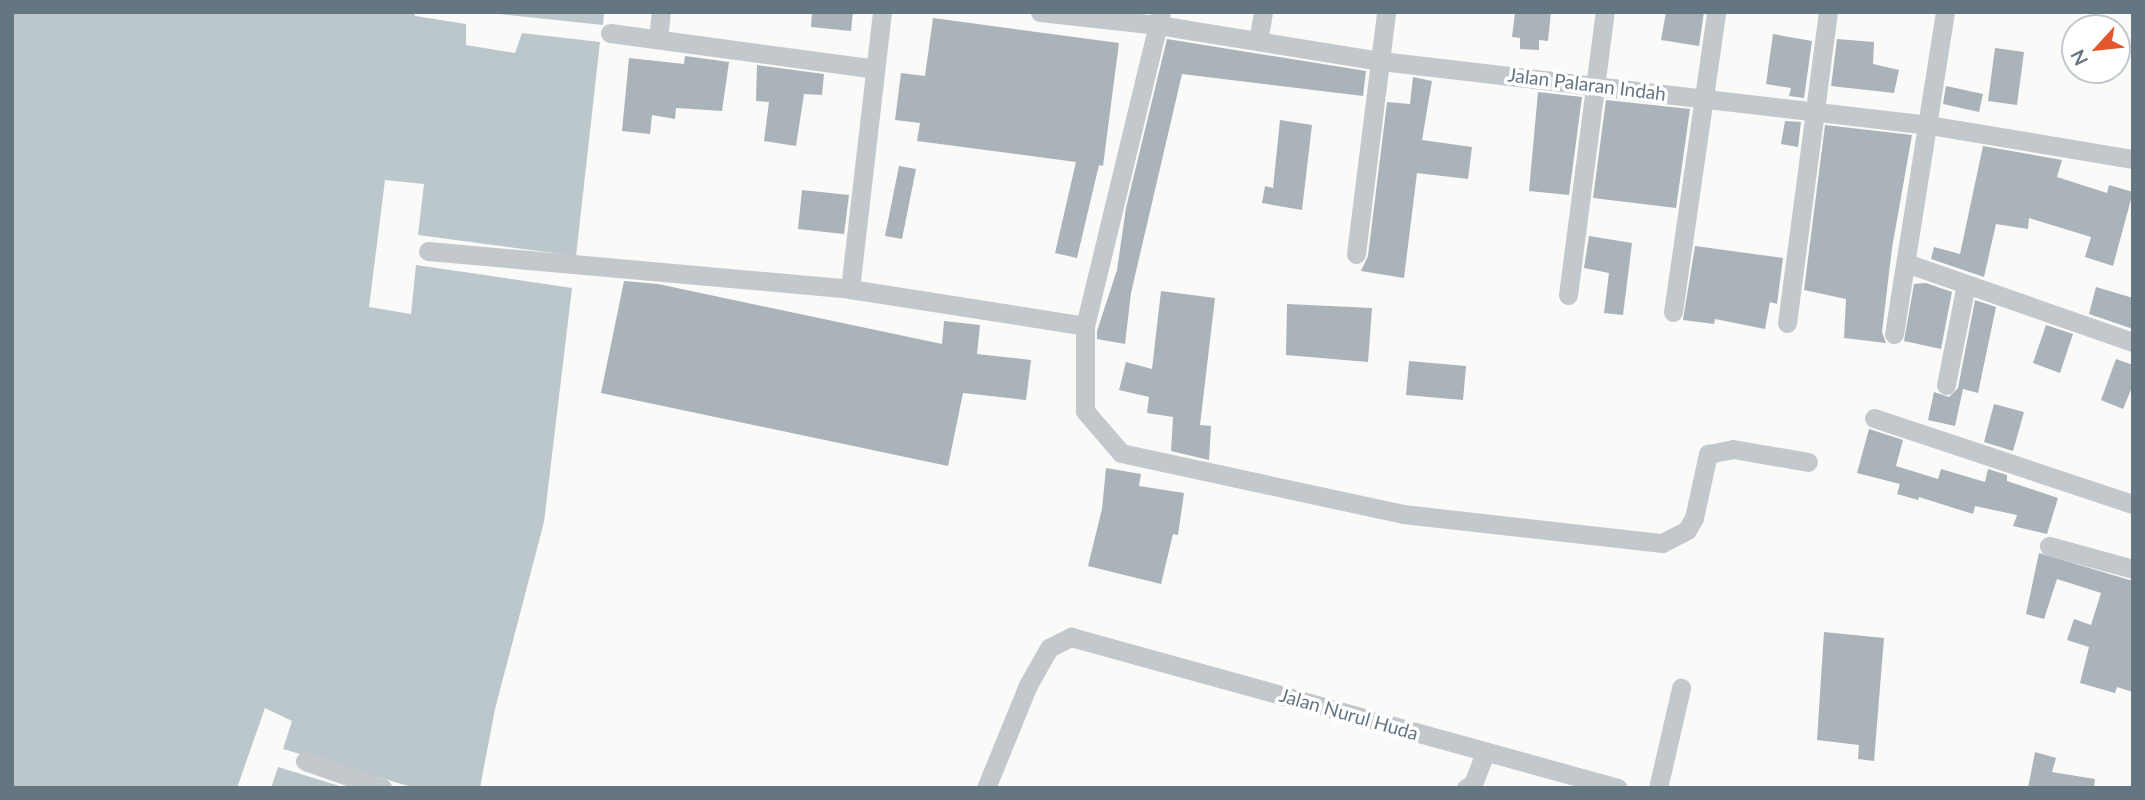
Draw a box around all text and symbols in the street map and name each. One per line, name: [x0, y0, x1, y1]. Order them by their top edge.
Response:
north arrow: [2061, 14, 2131, 84]
text: N: [2065, 46, 2092, 70]
street label: Jalan Palaran Indah: [1507, 63, 1667, 105]
street label: Jalan Nurul Huda: [1277, 683, 1421, 745]

